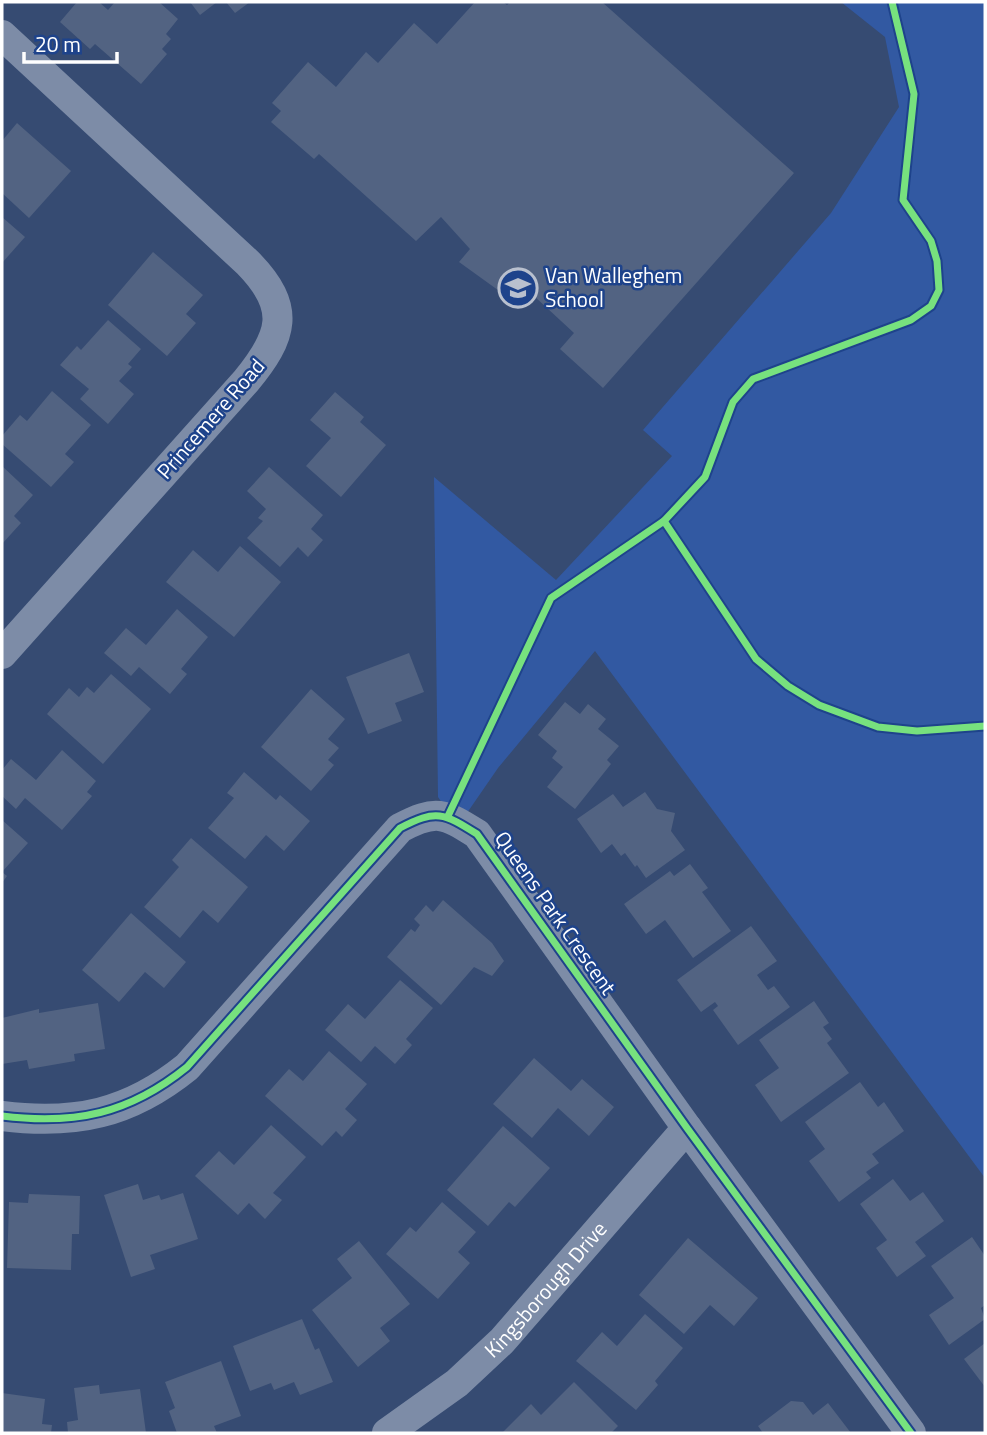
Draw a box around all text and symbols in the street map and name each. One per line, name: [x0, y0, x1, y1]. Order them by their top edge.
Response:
scale bar: [24, 21, 117, 65]
text: 20 m: [35, 28, 81, 60]
place label: Van Walleghem School: [545, 259, 682, 315]
school or university icon: Van Walleghem School: [497, 267, 539, 309]
street label: Princemere Road: [149, 351, 272, 486]
street label: Queens Park Crescent: [487, 824, 625, 1001]
street label: Kingsborough Drive: [477, 1214, 614, 1365]

